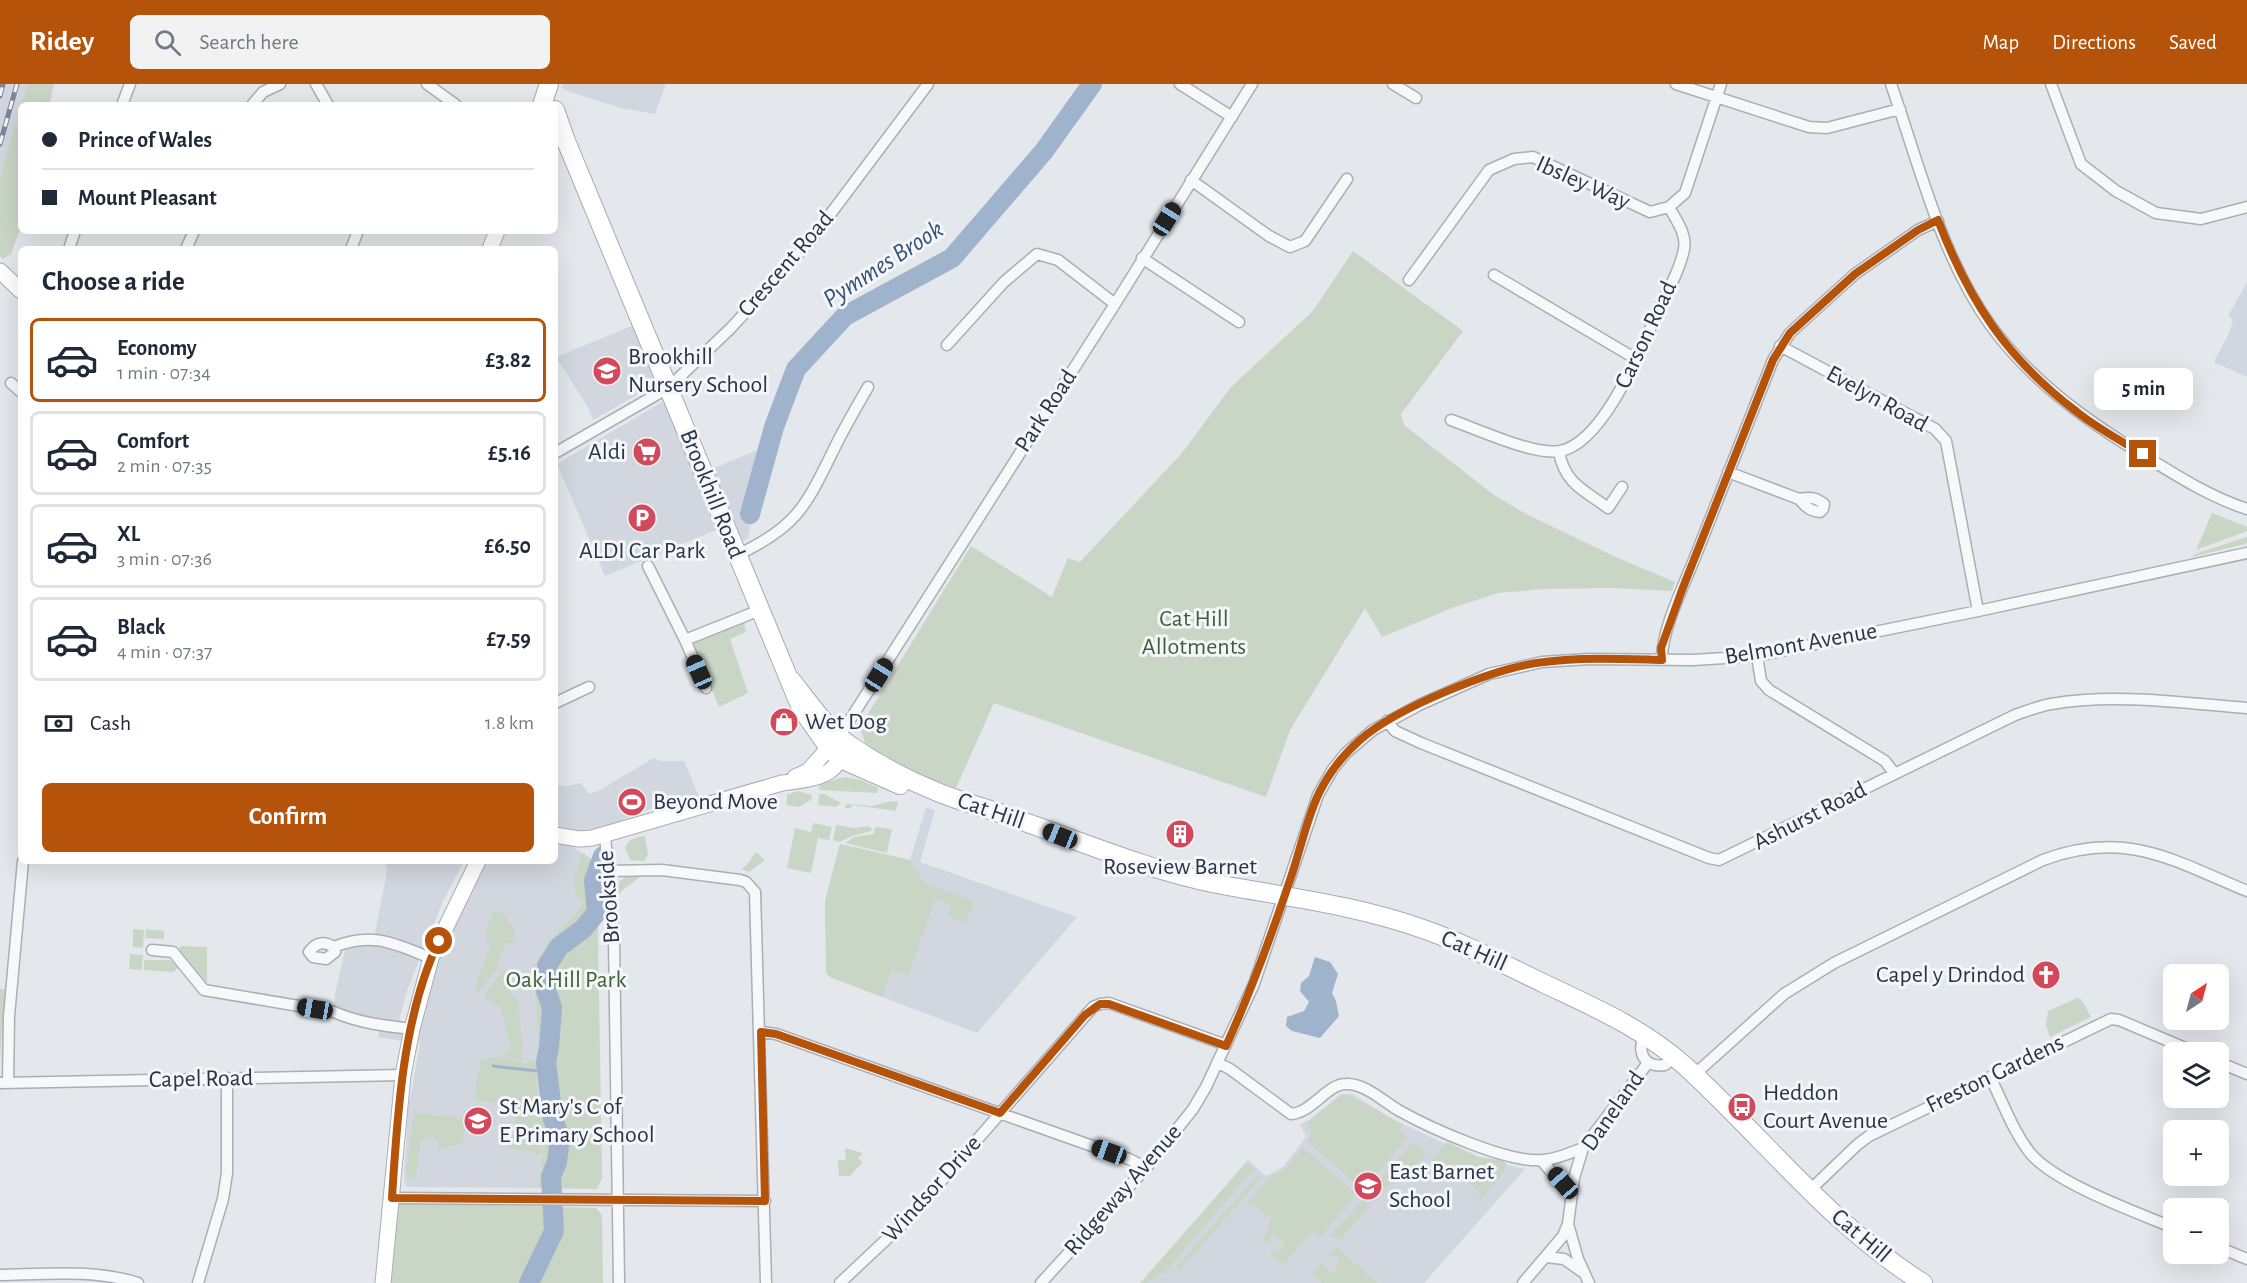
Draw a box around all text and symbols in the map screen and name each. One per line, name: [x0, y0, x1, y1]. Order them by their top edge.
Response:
search box: [130, 15, 550, 69]
icon: search: [151, 26, 184, 59]
text: Ridey: [30, 28, 94, 56]
text: Search here: [199, 31, 299, 53]
text: Map: [1983, 32, 2019, 53]
text: Directions: [2052, 32, 2136, 53]
text: Saved: [2169, 32, 2217, 53]
text: Prince of Wales: [78, 129, 212, 151]
street label: Ibsley Way: [1532, 152, 1634, 214]
text: Mount Pleasant: [78, 187, 217, 209]
car: [1150, 199, 1184, 239]
street label: Crescent Road: [734, 206, 838, 322]
water label: Pymmes Brook: [818, 216, 948, 312]
text: Choose a ride: [42, 268, 185, 295]
street label: Carson Road: [1611, 278, 1681, 392]
icon: car: [45, 333, 99, 387]
text: Economy: [117, 337, 197, 359]
place label: Brookhill Nursery School: [628, 345, 768, 397]
text: £3.82: [485, 349, 531, 371]
school or university icon: Brookhill Nursery School: [591, 355, 623, 387]
street label: Evelyn Road: [1822, 361, 1932, 437]
text: 1 min · 07:34: [117, 363, 211, 383]
street label: Park Road: [1011, 365, 1081, 457]
callout: 5 min: [2094, 367, 2192, 409]
text: 5 min: [2122, 379, 2165, 399]
icon: car: [45, 426, 99, 480]
street label: Brookhill Road: [675, 426, 749, 562]
text: Comfort: [117, 430, 189, 452]
supermarket icon: Aldi: [631, 436, 663, 468]
place label: Aldi: [588, 440, 626, 464]
route end: [2129, 440, 2156, 467]
text: £5.16: [488, 442, 531, 464]
text: 2 min · 07:35: [117, 456, 212, 476]
parking icon: ALDI Car Park: [626, 502, 658, 534]
icon: car: [45, 519, 99, 573]
text: XL: [117, 523, 140, 545]
text: £6.50: [485, 535, 531, 557]
place label: ALDI Car Park: [579, 539, 705, 563]
text: 3 min · 07:36: [117, 549, 212, 569]
park label: Cat Hill Allotments: [1142, 607, 1246, 659]
icon: car: [45, 612, 99, 666]
text: Black: [117, 616, 165, 638]
street label: Belmont Avenue: [1723, 619, 1879, 669]
text: £7.59: [487, 628, 531, 650]
text: 4 min · 07:37: [117, 642, 212, 662]
car: [683, 652, 715, 692]
car: [862, 655, 896, 695]
shop icon: Wet Dog: [768, 706, 800, 738]
icon: cash: [42, 707, 75, 740]
place label: Wet Dog: [805, 710, 887, 734]
text: Cash: [90, 712, 131, 734]
text: 1.8 km: [485, 713, 534, 733]
street label: Ashurst Road: [1750, 777, 1870, 855]
button: Confirm: [42, 783, 534, 852]
sports icon: Beyond Move: [616, 786, 648, 818]
street label: Cat Hill: [954, 788, 1028, 834]
place label: Beyond Move: [653, 790, 778, 814]
building icon: Roseview Barnet: [1164, 818, 1196, 850]
car: [1040, 821, 1080, 851]
street label: Brookside: [594, 850, 624, 944]
place label: Roseview Barnet: [1103, 855, 1257, 879]
street label: Cat Hill: [1437, 926, 1511, 976]
route start: [425, 927, 452, 954]
church icon: Capel y Drindod: [2030, 959, 2062, 991]
place label: Capel y Drindod: [1876, 963, 2025, 987]
north arrow: [2163, 964, 2229, 1030]
map controls: [2163, 964, 2229, 1264]
park label: Oak Hill Park: [506, 968, 626, 992]
car: [296, 997, 334, 1021]
street label: Freston Gardens: [1922, 1030, 2068, 1118]
button: layers: [2163, 1042, 2229, 1108]
street label: Capel Road: [149, 1066, 253, 1092]
street label: Daneland: [1577, 1067, 1649, 1155]
place label: Heddon Court Avenue: [1763, 1081, 1888, 1133]
bus stop icon: Heddon Court Avenue: [1726, 1091, 1758, 1123]
place label: St Mary's C of E Primary School: [499, 1095, 655, 1147]
school or university icon: St Mary's C of E Primary School: [462, 1105, 494, 1137]
street label: Ridgeway Avenue: [1060, 1120, 1186, 1260]
button: +: [2163, 1120, 2229, 1186]
street label: Windsor Drive: [878, 1131, 986, 1247]
car: [1089, 1137, 1129, 1167]
place label: East Barnet School: [1389, 1160, 1495, 1212]
car: [1544, 1164, 1582, 1202]
school or university icon: East Barnet School: [1352, 1170, 1384, 1202]
button: −: [2163, 1198, 2229, 1264]
street label: Cat Hill: [1827, 1205, 1895, 1267]

